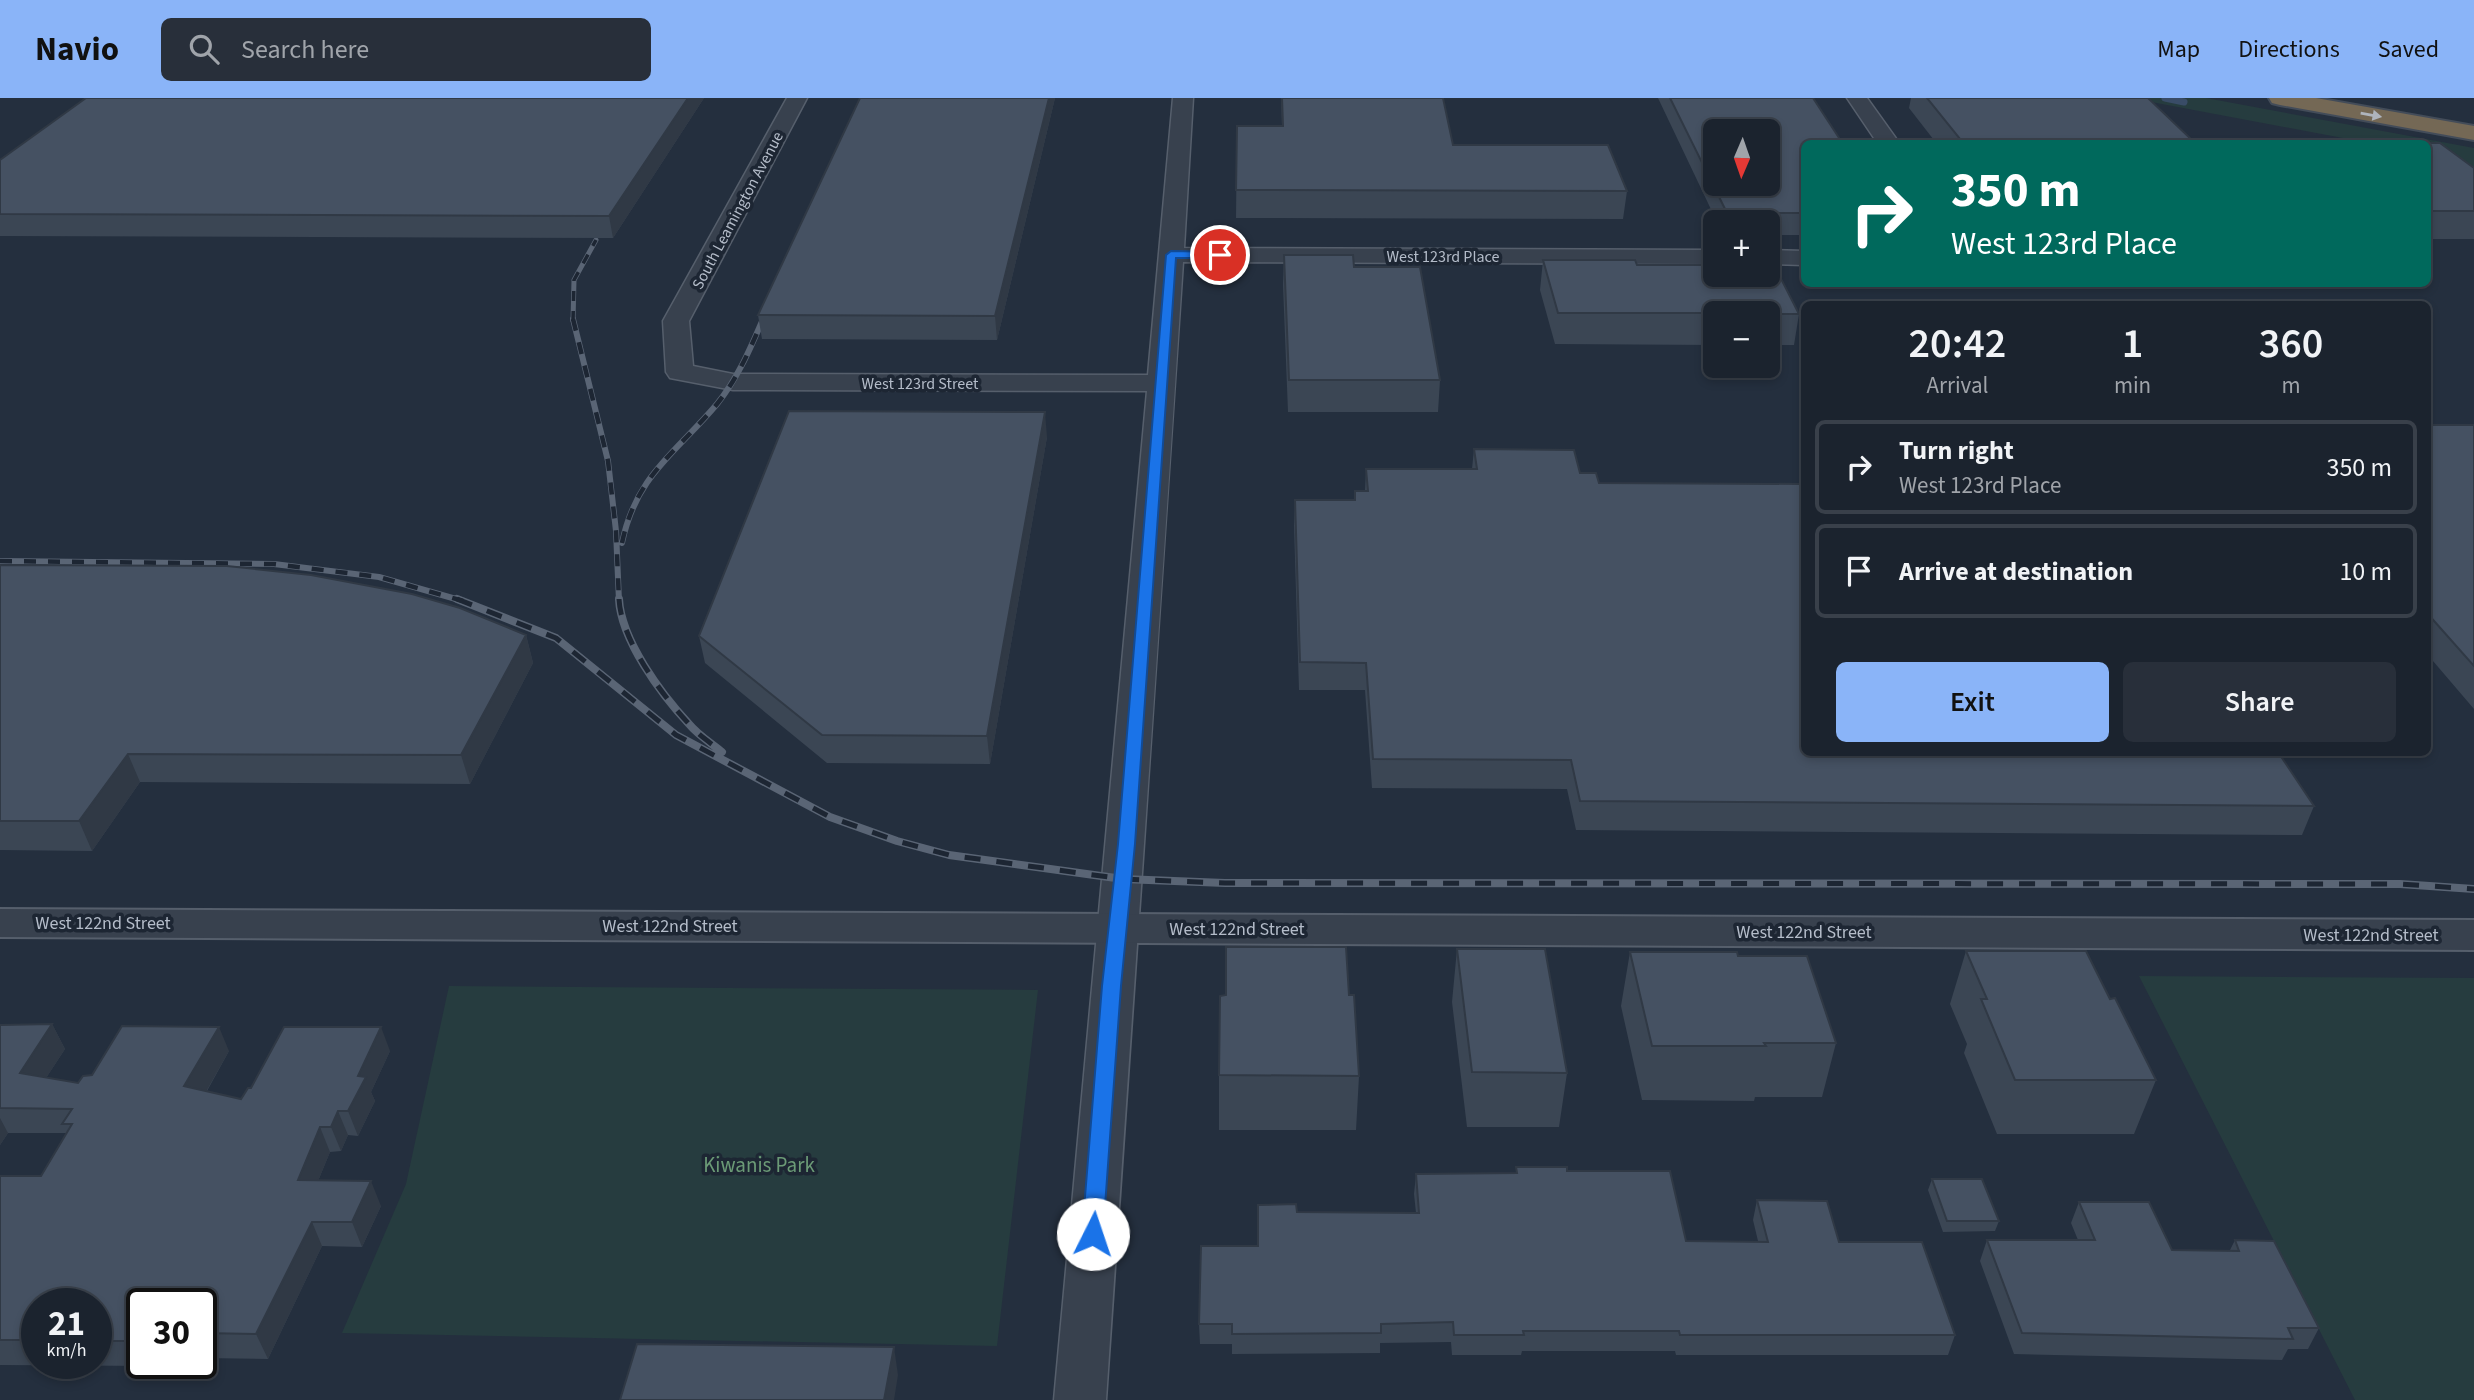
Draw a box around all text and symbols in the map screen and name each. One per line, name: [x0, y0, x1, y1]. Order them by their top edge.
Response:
search box: [161, 18, 651, 81]
text: Navio: [35, 26, 119, 73]
icon: search: [185, 30, 223, 68]
text: Search here: [241, 31, 369, 68]
text: Map: [2157, 32, 2200, 67]
text: Directions: [2238, 32, 2340, 67]
text: Saved: [2378, 32, 2439, 67]
one-way arrow: [2360, 109, 2382, 120]
north arrow: [1703, 119, 1780, 196]
map controls: [1703, 119, 1780, 378]
street label: South Leamington Avenue: [687, 128, 789, 293]
text: 350 m: [1951, 156, 2080, 226]
icon: right: [1836, 168, 1927, 259]
button: +: [1703, 210, 1780, 287]
text: West 123rd Place: [1951, 221, 2177, 267]
pin: [1190, 225, 1250, 285]
icon: arrive: [1201, 236, 1239, 274]
street label: West 123rd Place: [1387, 246, 1500, 268]
button: −: [1703, 301, 1780, 378]
text: 20:42: [1909, 314, 2006, 374]
text: 1: [2122, 314, 2143, 374]
text: 360: [2259, 314, 2323, 374]
text: Arrival: [1927, 369, 1988, 402]
text: min: [2114, 369, 2151, 402]
text: m: [2282, 369, 2301, 402]
street label: West 123rd Street: [862, 373, 979, 395]
text: Turn right: [1899, 432, 2014, 469]
icon: right: [1840, 448, 1878, 486]
text: 350 m: [2326, 449, 2392, 486]
text: West 123rd Place: [1899, 469, 2061, 502]
icon: arrive: [1840, 552, 1878, 590]
text: Arrive at destination: [1899, 553, 2133, 590]
text: 10 m: [2339, 553, 2392, 590]
button: Exit: [1836, 662, 2109, 742]
button: Share: [2123, 662, 2396, 742]
street label: West 122nd Street: [35, 911, 171, 936]
street label: West 122nd Street: [602, 914, 738, 939]
street label: West 122nd Street: [1169, 917, 1305, 942]
street label: West 122nd Street: [1736, 920, 1872, 945]
street label: West 122nd Street: [2303, 923, 2439, 948]
park label: Kiwanis Park: [703, 1150, 815, 1180]
position arrow: [1056, 1197, 1130, 1271]
speed limit sign: 30: [126, 1288, 217, 1379]
text: 21: [48, 1299, 85, 1349]
text: km/h: [47, 1338, 86, 1363]

